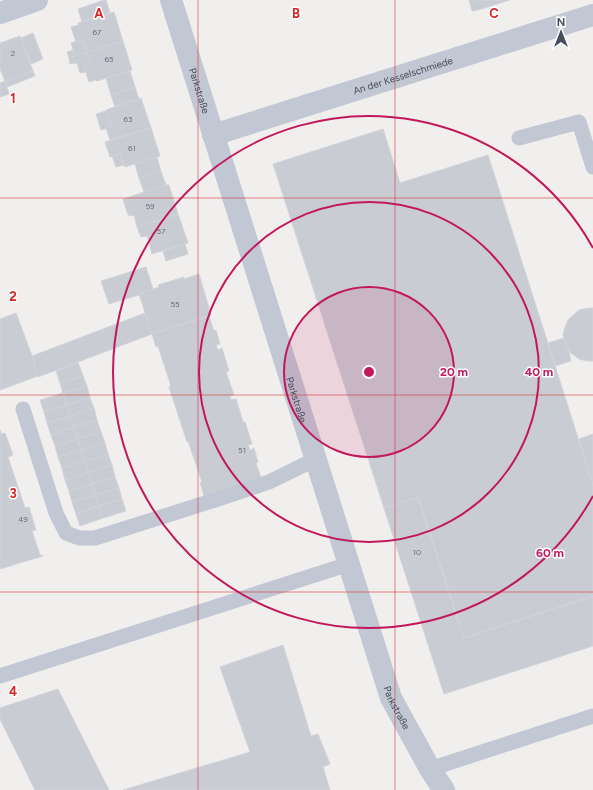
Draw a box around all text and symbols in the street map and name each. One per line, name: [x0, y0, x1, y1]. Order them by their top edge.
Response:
text: A: [94, 6, 104, 21]
text: B: [292, 6, 300, 21]
text: C: [489, 6, 499, 21]
north arrow: [541, 12, 581, 52]
text: N: [557, 16, 565, 29]
house number: 67: [93, 27, 102, 37]
house number: 2: [11, 48, 15, 58]
street label: An der Kesselschmiede: [351, 53, 455, 97]
house number: 65: [104, 54, 114, 64]
street label: Parkstraße: [186, 66, 213, 116]
text: 1: [10, 91, 16, 106]
house number: 63: [124, 114, 132, 124]
house number: 61: [128, 143, 136, 153]
house number: 59: [145, 201, 155, 211]
house number: 57: [157, 226, 166, 236]
text: 2: [9, 289, 17, 304]
house number: 55: [170, 299, 180, 309]
centre of rings: [362, 365, 376, 379]
text: 20 m: [440, 365, 468, 379]
text: 40 m: [525, 365, 553, 379]
street label: Parkstraße: [284, 375, 310, 425]
house number: 51: [238, 445, 246, 455]
text: 3: [9, 486, 17, 501]
house number: 49: [18, 514, 28, 524]
text: 60 m: [536, 546, 564, 560]
house number: 10: [413, 547, 421, 557]
text: 4: [9, 684, 17, 699]
street label: Parkstraße: [381, 684, 414, 732]

